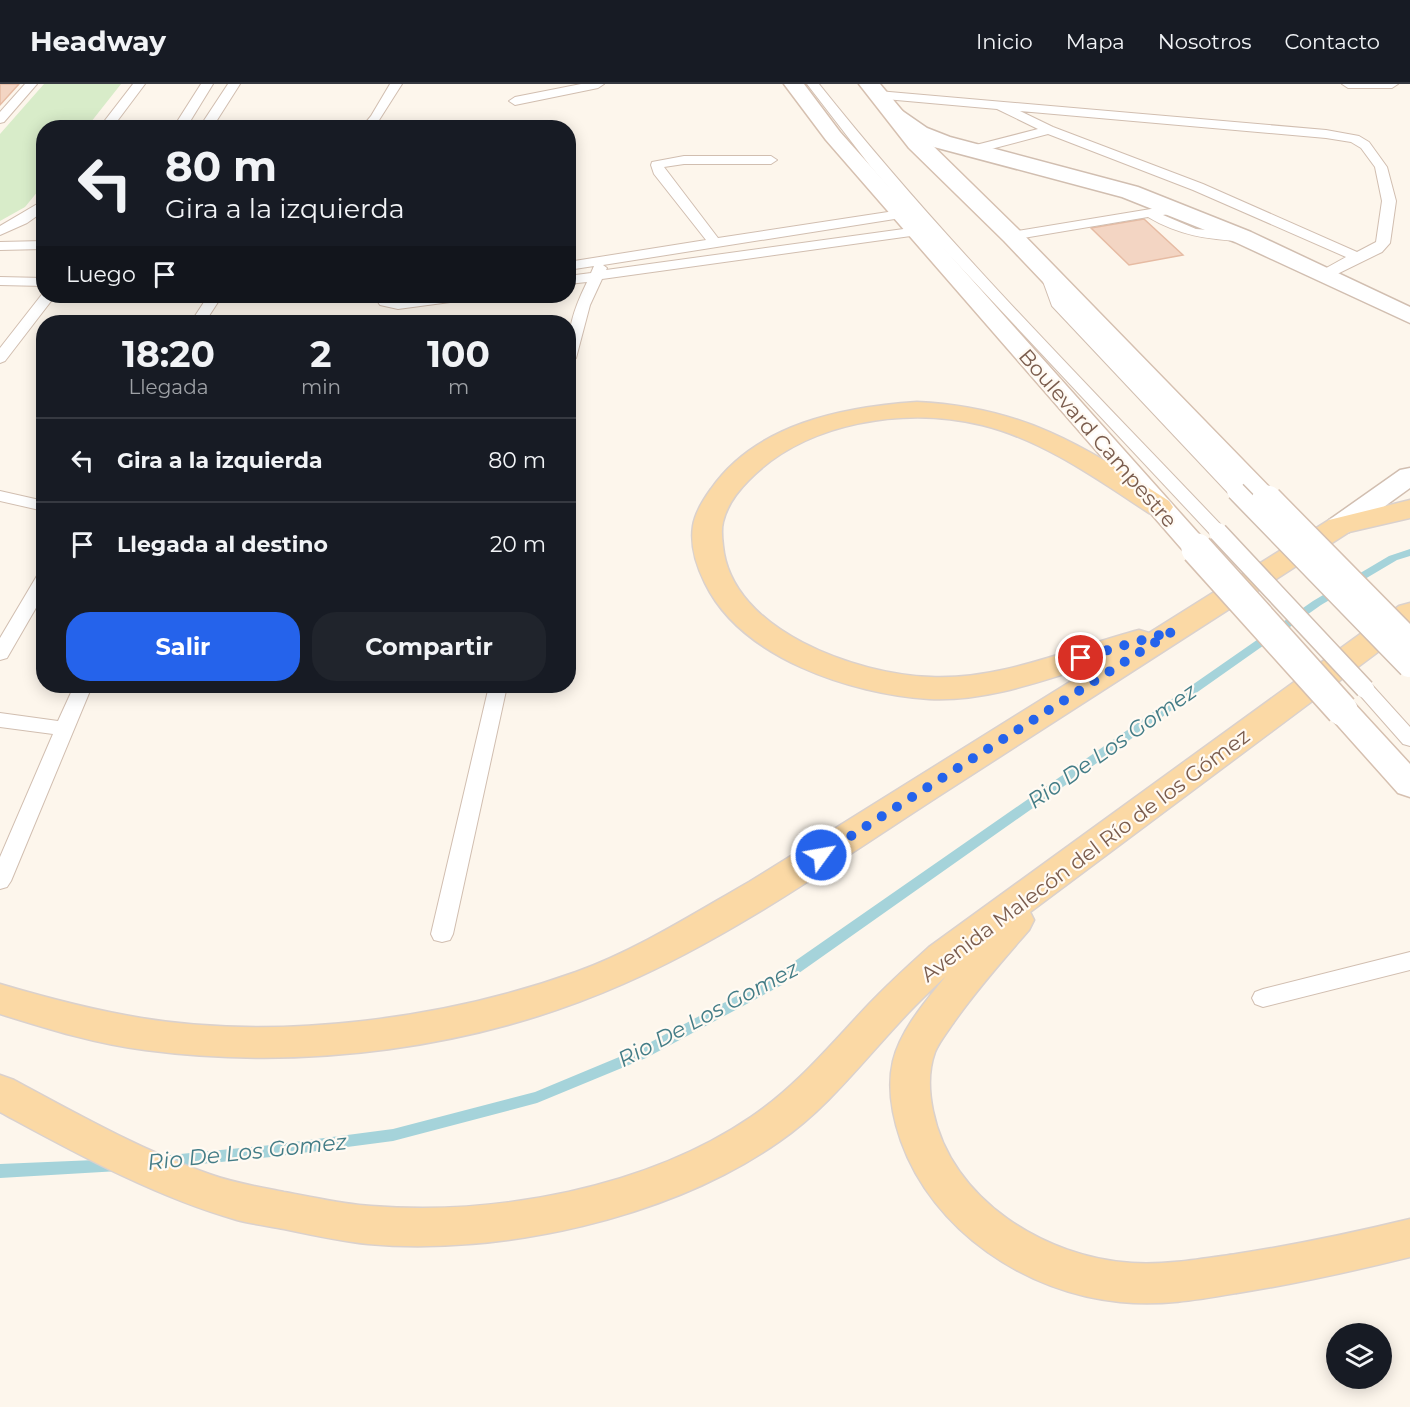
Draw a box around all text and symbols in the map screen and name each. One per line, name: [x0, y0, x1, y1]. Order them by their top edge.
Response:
text: Headway: [30, 24, 166, 58]
text: Inicio: [976, 29, 1033, 54]
text: Mapa: [1066, 29, 1125, 54]
text: Nosotros: [1158, 29, 1251, 54]
text: Contacto: [1284, 29, 1380, 54]
text: 80 m: [165, 140, 277, 192]
icon: left: [66, 144, 144, 222]
text: Gira a la izquierda: [165, 192, 405, 225]
icon: arrive: [148, 258, 181, 291]
text: Luego: [66, 261, 136, 288]
text: 18:20: [122, 332, 215, 376]
text: 2: [310, 332, 332, 376]
text: 100: [427, 332, 490, 376]
street label: Boulevard Campestre: [1014, 344, 1182, 532]
text: Llegada: [128, 375, 209, 399]
text: min: [301, 375, 341, 399]
text: m: [448, 375, 469, 399]
icon: left: [66, 444, 99, 477]
text: Gira a la izquierda: [117, 447, 323, 474]
text: 80 m: [488, 447, 546, 474]
icon: arrive: [66, 528, 99, 561]
text: Llegada al destino: [117, 531, 328, 558]
text: 20 m: [490, 531, 546, 558]
button: Salir: [66, 612, 300, 681]
button: Compartir: [312, 612, 546, 681]
pin: [1055, 632, 1106, 683]
icon: arrive: [1064, 641, 1097, 674]
water label: Rio De Los Gomez: [1022, 677, 1202, 814]
street label: Avenida Malecón del Río de los Gómez: [916, 723, 1254, 987]
position arrow: [789, 823, 853, 887]
water label: Rio De Los Gomez: [613, 955, 803, 1073]
water label: Rio De Los Gomez: [146, 1128, 349, 1176]
map controls: [1326, 1323, 1392, 1389]
button: layers: [1326, 1323, 1392, 1389]

